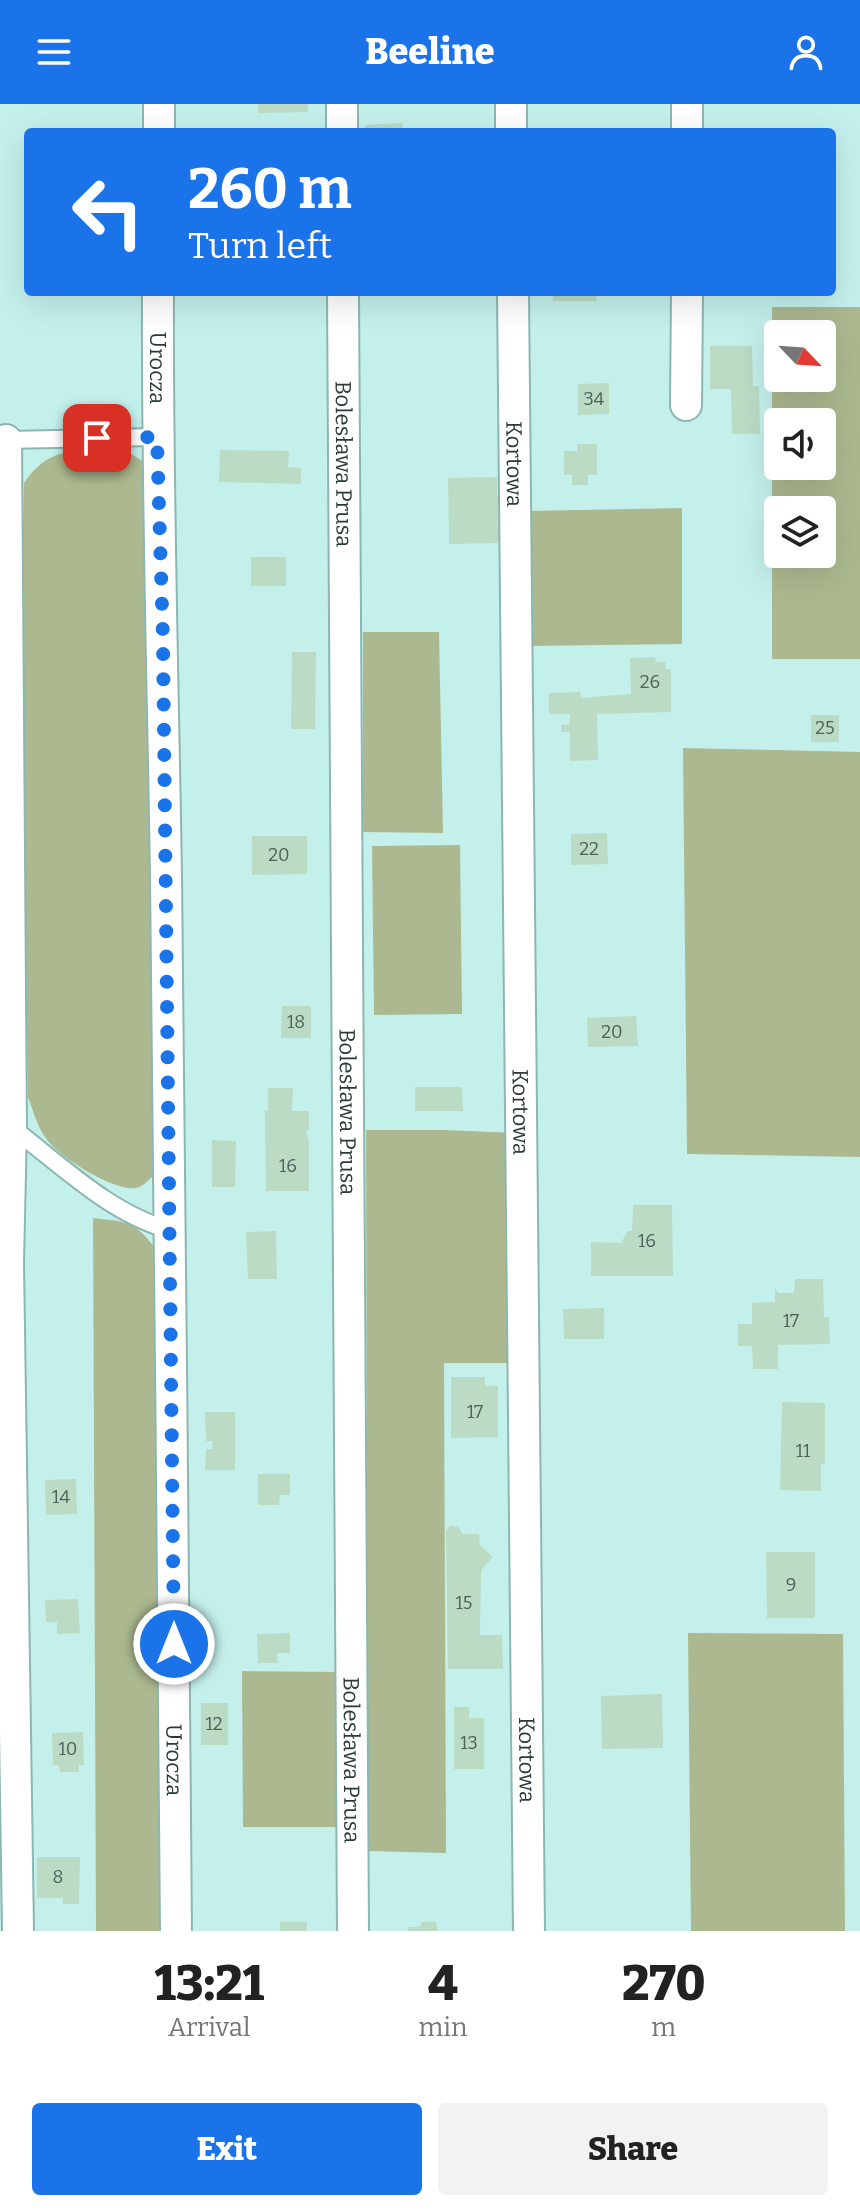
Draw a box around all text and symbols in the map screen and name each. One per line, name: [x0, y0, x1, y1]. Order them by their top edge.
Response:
icon: menu: [32, 30, 76, 74]
text: Beeline: [365, 30, 495, 74]
icon: person: [784, 30, 828, 74]
text: 260 m: [188, 156, 352, 223]
icon: left: [56, 160, 160, 264]
text: Turn left: [188, 224, 332, 268]
north arrow: [764, 320, 836, 392]
map controls: [764, 320, 836, 568]
street label: Urocza: [144, 332, 172, 404]
street label: Bolesława Prusa: [330, 381, 358, 547]
house number: 34: [584, 388, 605, 410]
pin: [63, 404, 131, 472]
button: sound: [764, 408, 836, 480]
icon: arrive: [75, 416, 119, 460]
street label: Kortowa: [501, 421, 529, 507]
button: layers: [764, 496, 836, 568]
house number: 26: [640, 671, 660, 693]
house number: 25: [815, 717, 835, 739]
house number: 22: [579, 838, 599, 860]
house number: 20: [268, 844, 290, 866]
house number: 18: [287, 1011, 305, 1033]
house number: 20: [601, 1021, 623, 1043]
street label: Bolesława Prusa: [334, 1029, 362, 1195]
street label: Kortowa: [507, 1069, 535, 1155]
house number: 16: [279, 1155, 297, 1177]
house number: 16: [638, 1230, 656, 1252]
house number: 17: [783, 1310, 799, 1332]
house number: 17: [467, 1401, 483, 1423]
house number: 11: [796, 1440, 811, 1462]
house number: 14: [52, 1486, 70, 1508]
house number: 9: [786, 1574, 796, 1596]
house number: 15: [456, 1592, 472, 1614]
position arrow: [132, 1602, 216, 1686]
street label: Bolesława Prusa: [338, 1677, 366, 1843]
house number: 12: [205, 1713, 223, 1735]
street label: Kortowa: [513, 1717, 541, 1803]
street label: Urocza: [161, 1724, 188, 1796]
house number: 13: [460, 1732, 478, 1754]
house number: 10: [59, 1738, 77, 1760]
house number: 8: [53, 1866, 63, 1888]
text: 13:21: [154, 1955, 264, 2013]
text: 4: [428, 1955, 458, 2013]
text: 270: [622, 1955, 705, 2013]
text: Arrival: [168, 2012, 250, 2043]
text: min: [418, 2012, 468, 2043]
text: m: [651, 2012, 676, 2043]
button: Exit: [32, 2103, 422, 2195]
button: Share: [438, 2103, 828, 2195]

